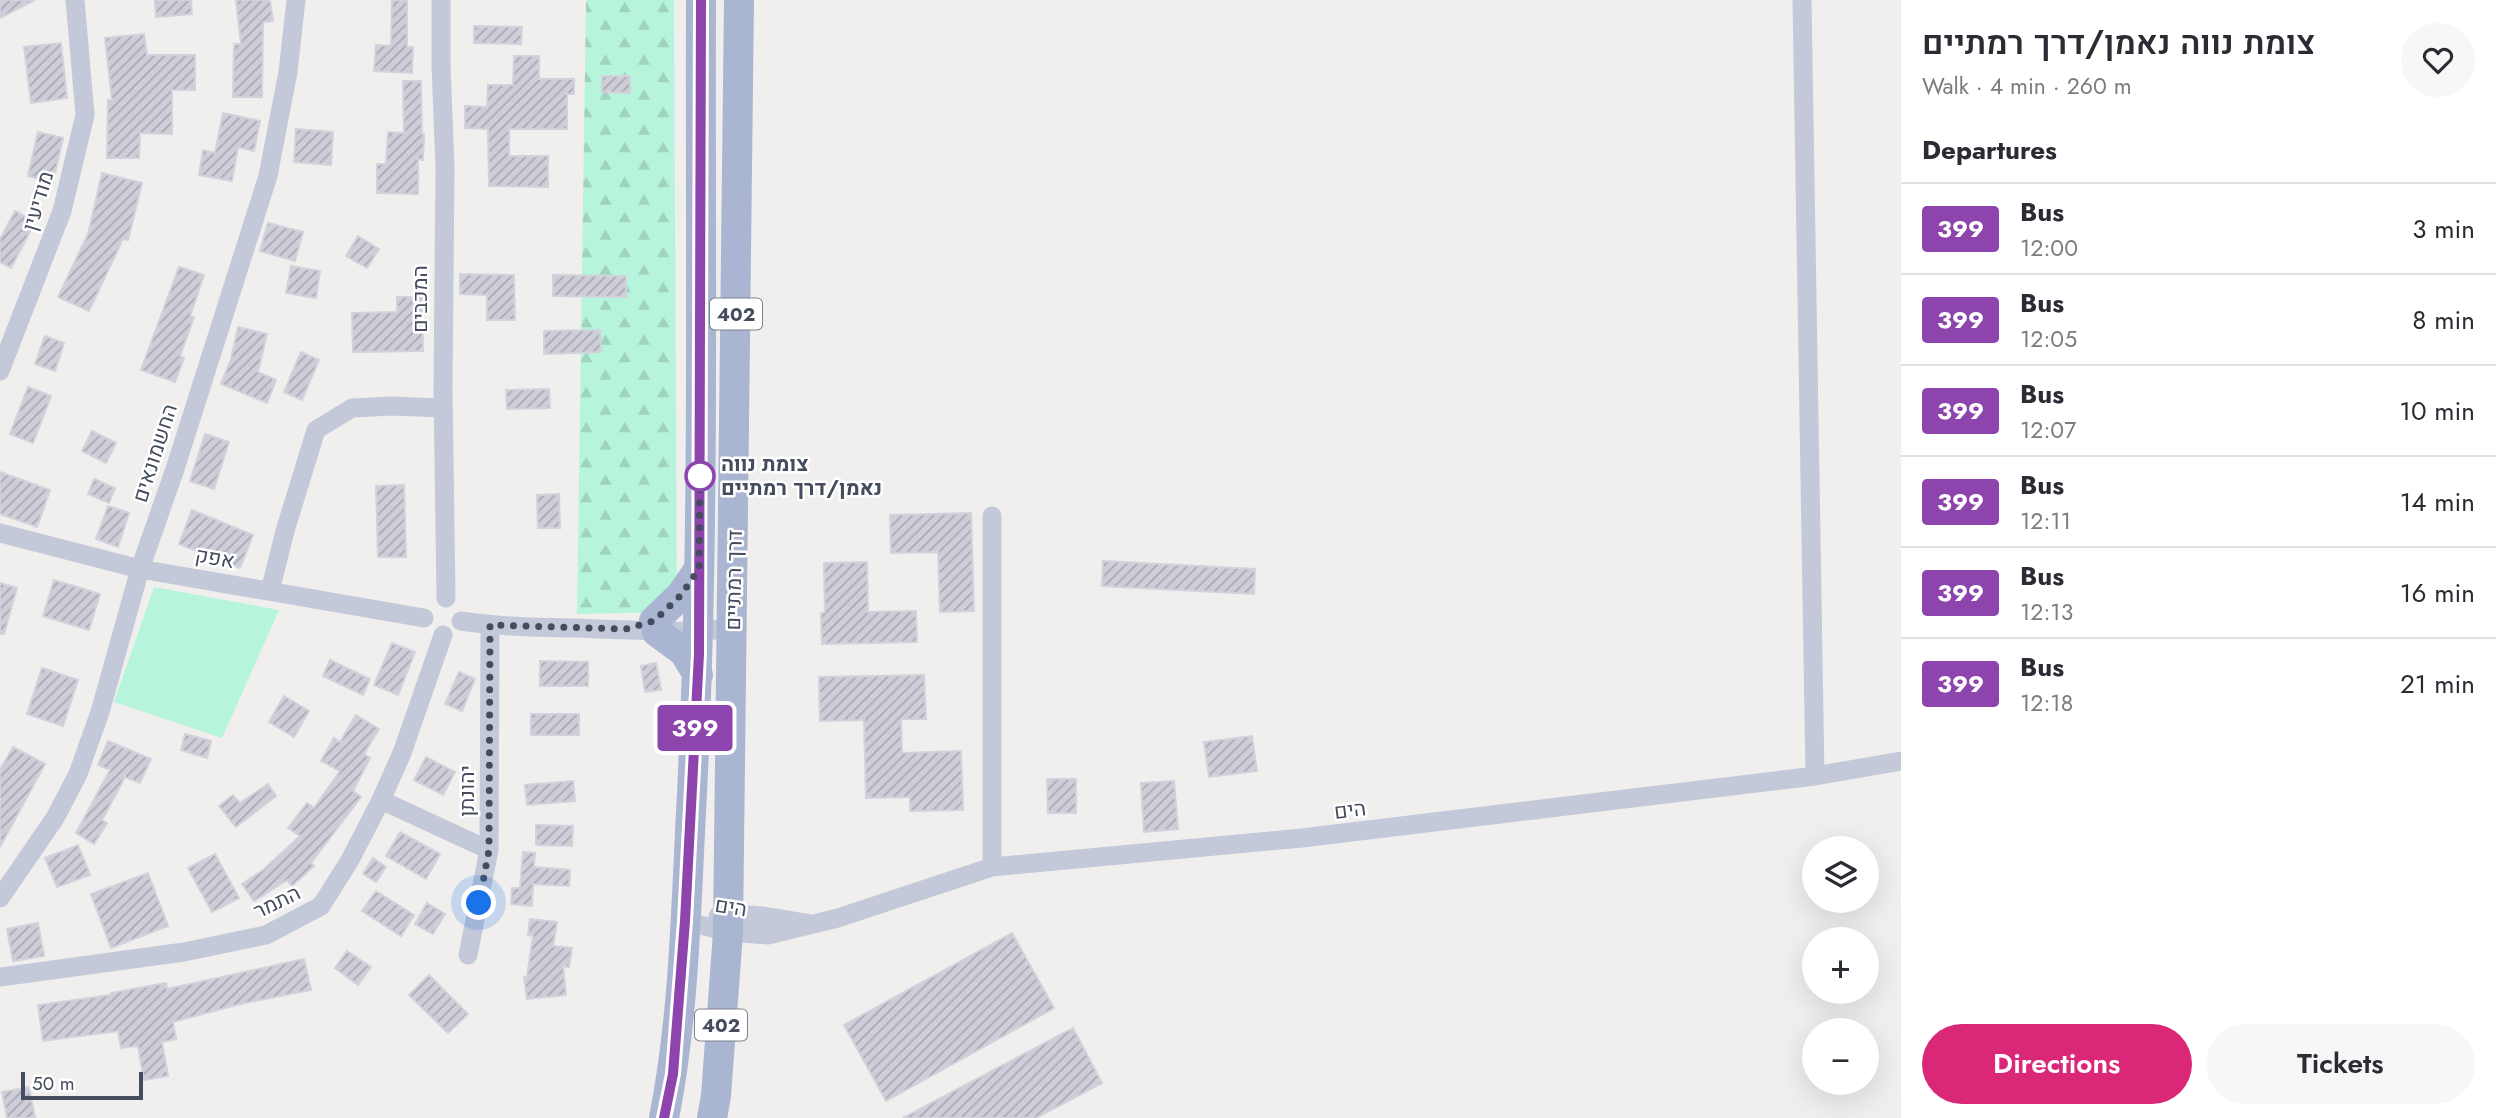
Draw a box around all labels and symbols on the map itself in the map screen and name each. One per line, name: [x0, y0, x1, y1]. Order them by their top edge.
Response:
street label: מודיעין: [15, 167, 61, 235]
street label: המכבים: [405, 265, 435, 333]
road number: 402: [710, 298, 762, 330]
street label: החשמונאים: [125, 400, 185, 506]
place label: צומת נווה נאמן/דרך רמתיים: [721, 449, 882, 503]
marker: צומת נווה נאמן/דרך רמתיים: [685, 461, 715, 491]
street label: דרך רמתיים: [718, 529, 750, 631]
street label: אפק: [193, 540, 237, 576]
line badge: 399: [655, 705, 735, 751]
street label: יהונתן: [452, 765, 482, 817]
street label: הים: [1332, 793, 1368, 827]
street label: התמר: [248, 878, 306, 926]
your location: [461, 885, 496, 920]
street label: הים: [713, 890, 749, 924]
road number: 402: [695, 1009, 747, 1040]
scale bar: [21, 1069, 144, 1101]

